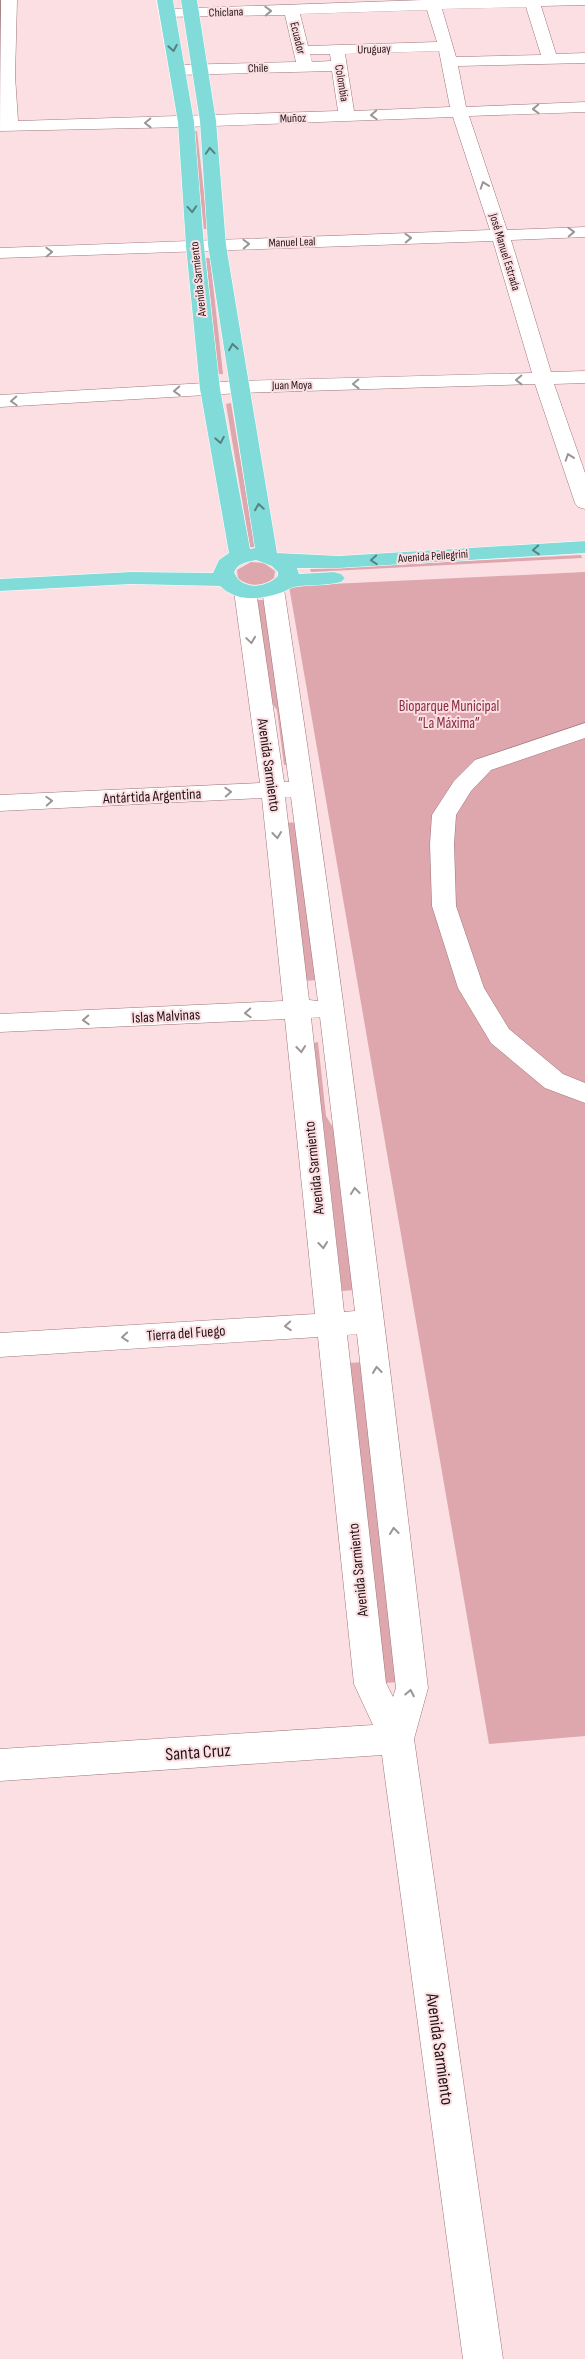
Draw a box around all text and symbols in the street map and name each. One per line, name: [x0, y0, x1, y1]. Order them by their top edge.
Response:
street label: Chiclana: [208, 4, 244, 21]
one-way arrow: [264, 6, 272, 16]
street label: Ecuador: [286, 20, 309, 56]
street label: Uruguay: [357, 41, 391, 58]
one-way arrow: [167, 44, 178, 53]
street label: Chile: [248, 61, 269, 76]
street label: Colombia: [331, 63, 352, 103]
one-way arrow: [532, 104, 540, 114]
one-way arrow: [370, 110, 378, 120]
street label: Muñoz: [280, 111, 307, 126]
one-way arrow: [144, 118, 152, 128]
one-way arrow: [205, 146, 216, 154]
one-way arrow: [479, 181, 489, 190]
one-way arrow: [187, 205, 198, 213]
street label: José Manuel Estrada: [485, 211, 523, 293]
one-way arrow: [568, 227, 575, 237]
one-way arrow: [405, 233, 413, 243]
street label: Manuel Leal: [268, 234, 316, 251]
one-way arrow: [242, 239, 250, 249]
street label: Avenida Sarmiento: [187, 241, 210, 318]
one-way arrow: [45, 246, 53, 257]
one-way arrow: [229, 342, 239, 351]
one-way arrow: [515, 374, 523, 385]
street label: Juan Moya: [271, 378, 313, 393]
one-way arrow: [352, 379, 360, 389]
one-way arrow: [172, 386, 180, 397]
one-way arrow: [10, 395, 18, 406]
one-way arrow: [214, 436, 224, 444]
one-way arrow: [565, 453, 575, 461]
one-way arrow: [254, 503, 264, 511]
one-way arrow: [532, 544, 540, 555]
street label: Avenida Pellegrini: [396, 547, 469, 567]
one-way arrow: [370, 555, 378, 566]
one-way arrow: [246, 635, 256, 644]
park label: Bioparque Municipal “La Máxima”: [399, 697, 499, 733]
street label: Avenida Sarmiento: [252, 716, 284, 813]
street label: Antártida Argentina: [101, 784, 202, 809]
one-way arrow: [225, 787, 233, 797]
one-way arrow: [45, 795, 53, 806]
one-way arrow: [272, 832, 283, 840]
street label: Islas Malvinas: [131, 1005, 201, 1028]
one-way arrow: [244, 1007, 252, 1018]
one-way arrow: [81, 1014, 89, 1025]
one-way arrow: [295, 1045, 306, 1053]
street label: Avenida Sarmiento: [300, 1120, 329, 1217]
one-way arrow: [350, 1187, 361, 1195]
one-way arrow: [317, 1242, 328, 1250]
street label: Tierra del Fuego: [146, 1321, 226, 1346]
one-way arrow: [283, 1321, 291, 1332]
one-way arrow: [121, 1331, 129, 1342]
one-way arrow: [371, 1365, 382, 1373]
street label: Avenida Sarmiento: [344, 1522, 373, 1619]
one-way arrow: [389, 1527, 400, 1535]
one-way arrow: [404, 1688, 414, 1697]
street label: Santa Cruz: [165, 1740, 232, 1765]
street label: Avenida Sarmiento: [421, 1991, 458, 2106]

